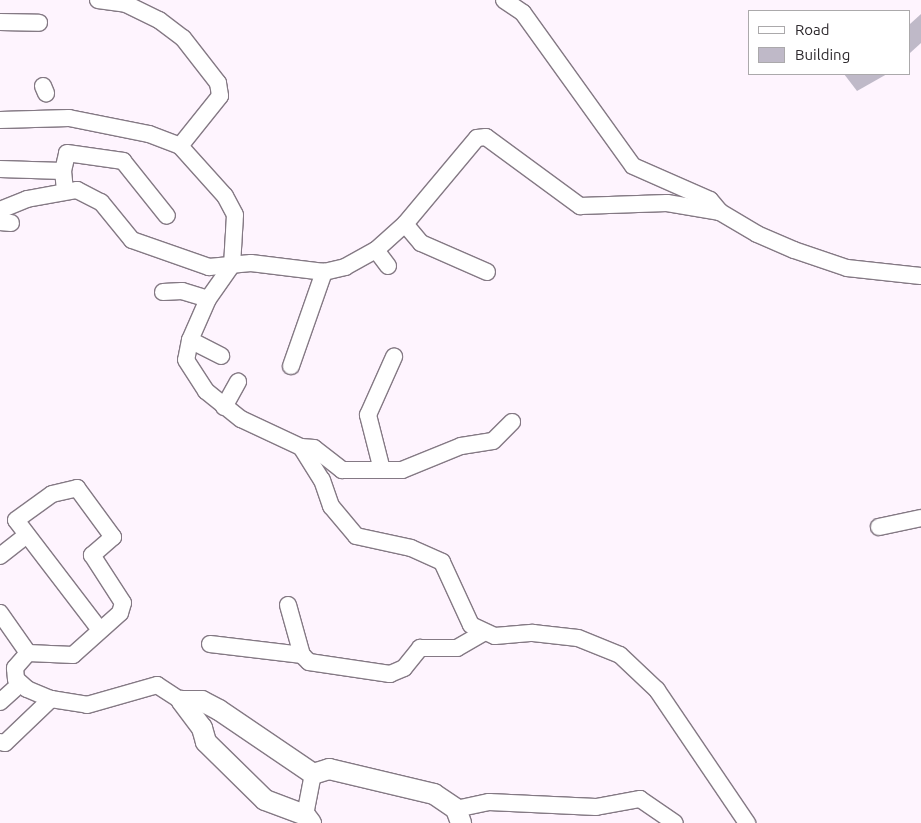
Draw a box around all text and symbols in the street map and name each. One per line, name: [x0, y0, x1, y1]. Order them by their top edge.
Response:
legend: [748, 10, 911, 75]
text: Road: [795, 21, 830, 38]
text: Building: [795, 46, 850, 63]

